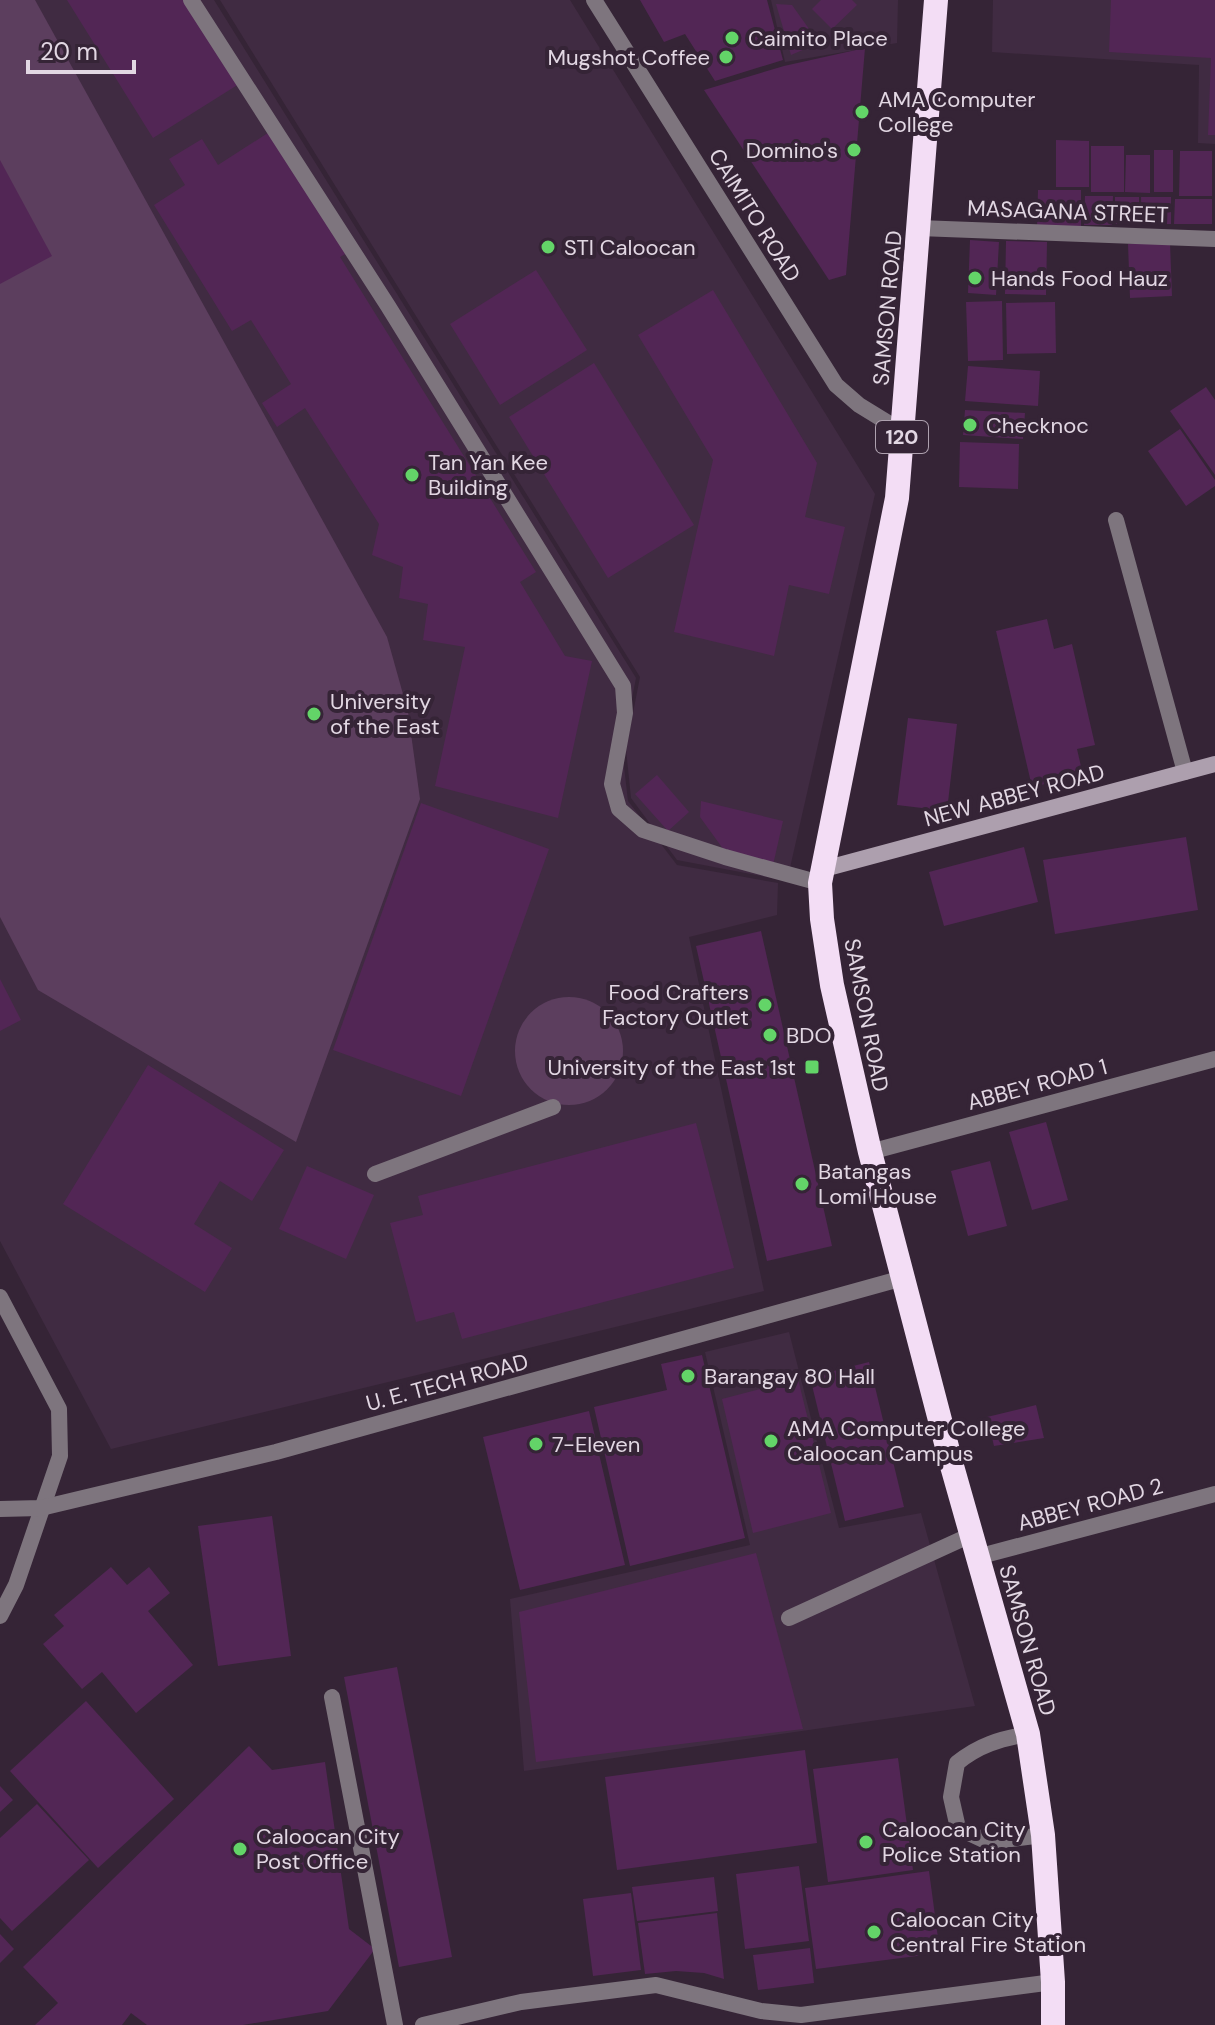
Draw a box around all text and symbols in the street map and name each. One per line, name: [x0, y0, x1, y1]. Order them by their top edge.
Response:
scale bar: [28, 24, 134, 74]
place label: Caimito Place: [748, 24, 888, 53]
marker: Caimito Place: [723, 29, 741, 47]
text: 20 m: [40, 36, 98, 67]
place label: Mugshot Coffee: [548, 43, 710, 72]
marker: Mugshot Coffee: [717, 48, 735, 66]
place label: AMA Computer College: [878, 85, 1035, 139]
marker: AMA Computer College: [853, 103, 871, 121]
place label: Domino's: [746, 136, 838, 165]
marker: Domino's: [845, 141, 863, 159]
street label: CAIMITO ROAD: [702, 143, 807, 287]
street label: MASAGANA STREET: [967, 193, 1169, 230]
street label: SAMSON ROAD: [866, 229, 909, 387]
place label: STI Caloocan: [564, 233, 696, 262]
marker: STI Caloocan: [539, 238, 557, 256]
place label: Hands Food Hauz: [991, 264, 1168, 293]
marker: Hands Food Hauz: [966, 269, 984, 287]
place label: Checknoc: [986, 411, 1089, 440]
marker: Checknoc: [961, 416, 979, 434]
road number: 120: [876, 421, 928, 453]
place label: Tan Yan Kee Building: [428, 448, 548, 502]
marker: Tan Yan Kee Building: [403, 466, 421, 484]
place label: University of the East: [330, 687, 440, 741]
marker: University of the East: [305, 705, 323, 723]
street label: NEW ABBEY ROAD: [921, 757, 1108, 834]
street label: SAMSON ROAD: [837, 936, 896, 1094]
place label: Food Crafters Factory Outlet: [602, 978, 749, 1032]
marker: Food Crafters Factory Outlet: [756, 996, 774, 1014]
place label: BDO: [786, 1021, 831, 1050]
marker: BDO: [761, 1026, 779, 1044]
street label: ABBEY ROAD 1: [964, 1052, 1110, 1117]
place label: University of the East 1st: [547, 1053, 796, 1082]
marker: University of the East 1st: [803, 1058, 821, 1076]
place label: Batangas Lomi House: [818, 1157, 937, 1211]
marker: Batangas Lomi House: [793, 1175, 811, 1193]
street label: U. E. TECH ROAD: [363, 1347, 532, 1418]
place label: Barangay 80 Hall: [704, 1362, 875, 1391]
marker: Barangay 80 Hall: [679, 1367, 697, 1385]
place label: AMA Computer College Caloocan Campus: [787, 1414, 1026, 1468]
place label: 7-Eleven: [552, 1430, 640, 1459]
marker: AMA Computer College Caloocan Campus: [762, 1432, 780, 1450]
marker: 7-Eleven: [527, 1435, 545, 1453]
street label: ABBEY ROAD 2: [1014, 1471, 1166, 1538]
street label: SAMSON ROAD: [992, 1561, 1063, 1719]
place label: Caloocan City Police Station: [882, 1815, 1026, 1869]
place label: Caloocan City Post Office: [256, 1822, 400, 1876]
marker: Caloocan City Police Station: [857, 1833, 875, 1851]
marker: Caloocan City Post Office: [231, 1840, 249, 1858]
place label: Caloocan City Central Fire Station: [890, 1905, 1086, 1959]
marker: Caloocan City Central Fire Station: [865, 1923, 883, 1941]

